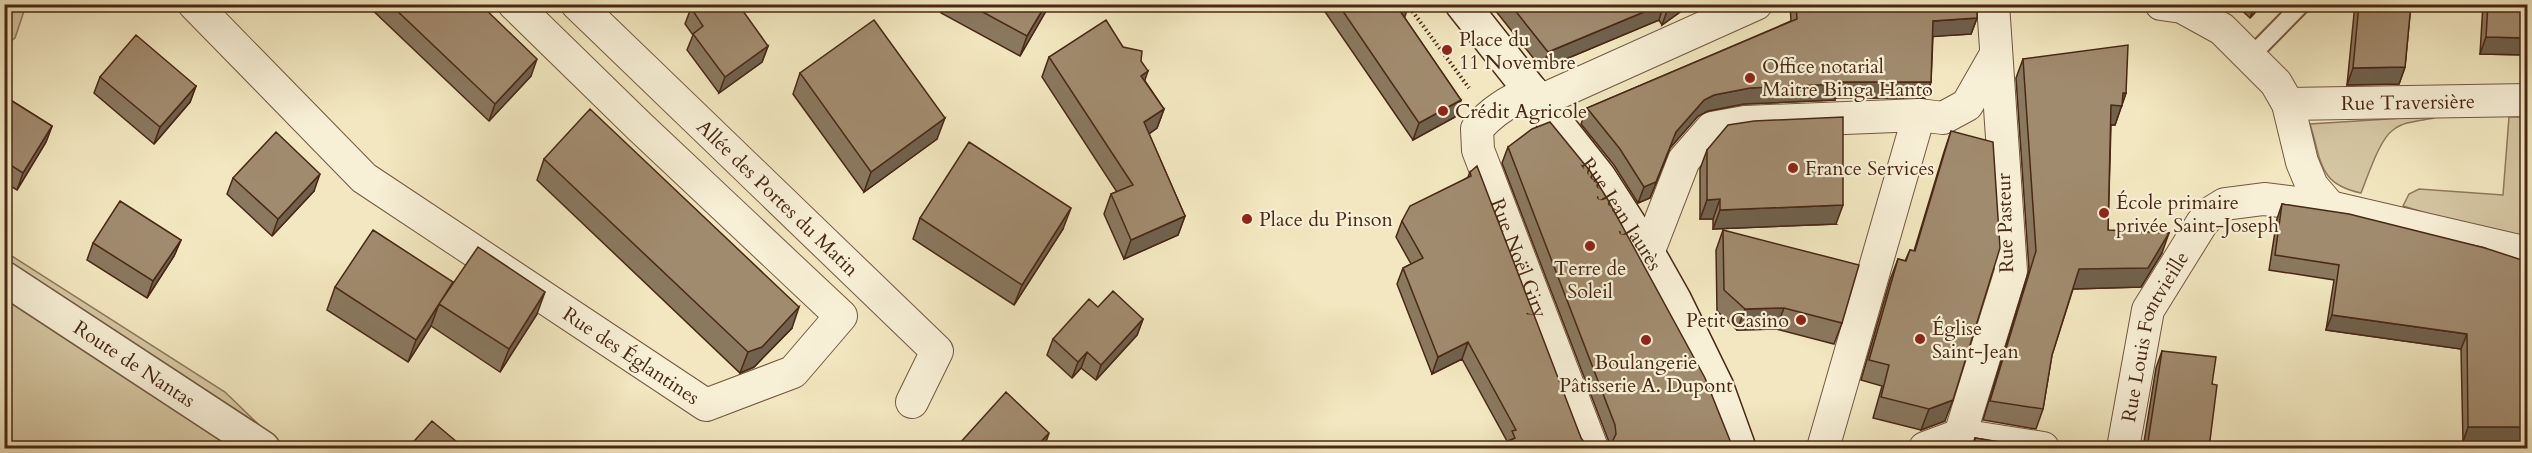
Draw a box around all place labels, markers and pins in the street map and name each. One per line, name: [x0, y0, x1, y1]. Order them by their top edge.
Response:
place label: Place du 11 Novembre: [1459, 26, 1576, 76]
marker: Place du 11 Novembre: [1440, 43, 1454, 57]
place label: Office notarial Maitre Binga Hanto: [1762, 53, 1933, 103]
marker: Office notarial Maitre Binga Hanto: [1743, 71, 1757, 85]
place label: Crédit Agricole: [1455, 98, 1587, 125]
marker: Crédit Agricole: [1436, 104, 1450, 118]
place label: France Services: [1805, 155, 1934, 182]
marker: France Services: [1786, 161, 1800, 175]
place label: École primaire privée Saint-Joseph: [2116, 189, 2279, 239]
place label: Place du Pinson: [1259, 206, 1393, 233]
marker: École primaire privée Saint-Joseph: [2097, 206, 2111, 220]
marker: Place du Pinson: [1240, 212, 1254, 226]
marker: Terre de Soleil: [1583, 239, 1597, 253]
place label: Terre de Soleil: [1554, 255, 1626, 305]
place label: Petit Casino: [1686, 307, 1789, 334]
marker: Petit Casino: [1794, 313, 1808, 327]
place label: Église Saint-Jean: [1932, 315, 2019, 365]
marker: Église Saint-Jean: [1913, 332, 1927, 346]
marker: Boulangerie Pâtisserie A. Dupont: [1639, 333, 1653, 347]
place label: Boulangerie Pâtisserie A. Dupont: [1559, 349, 1733, 399]

